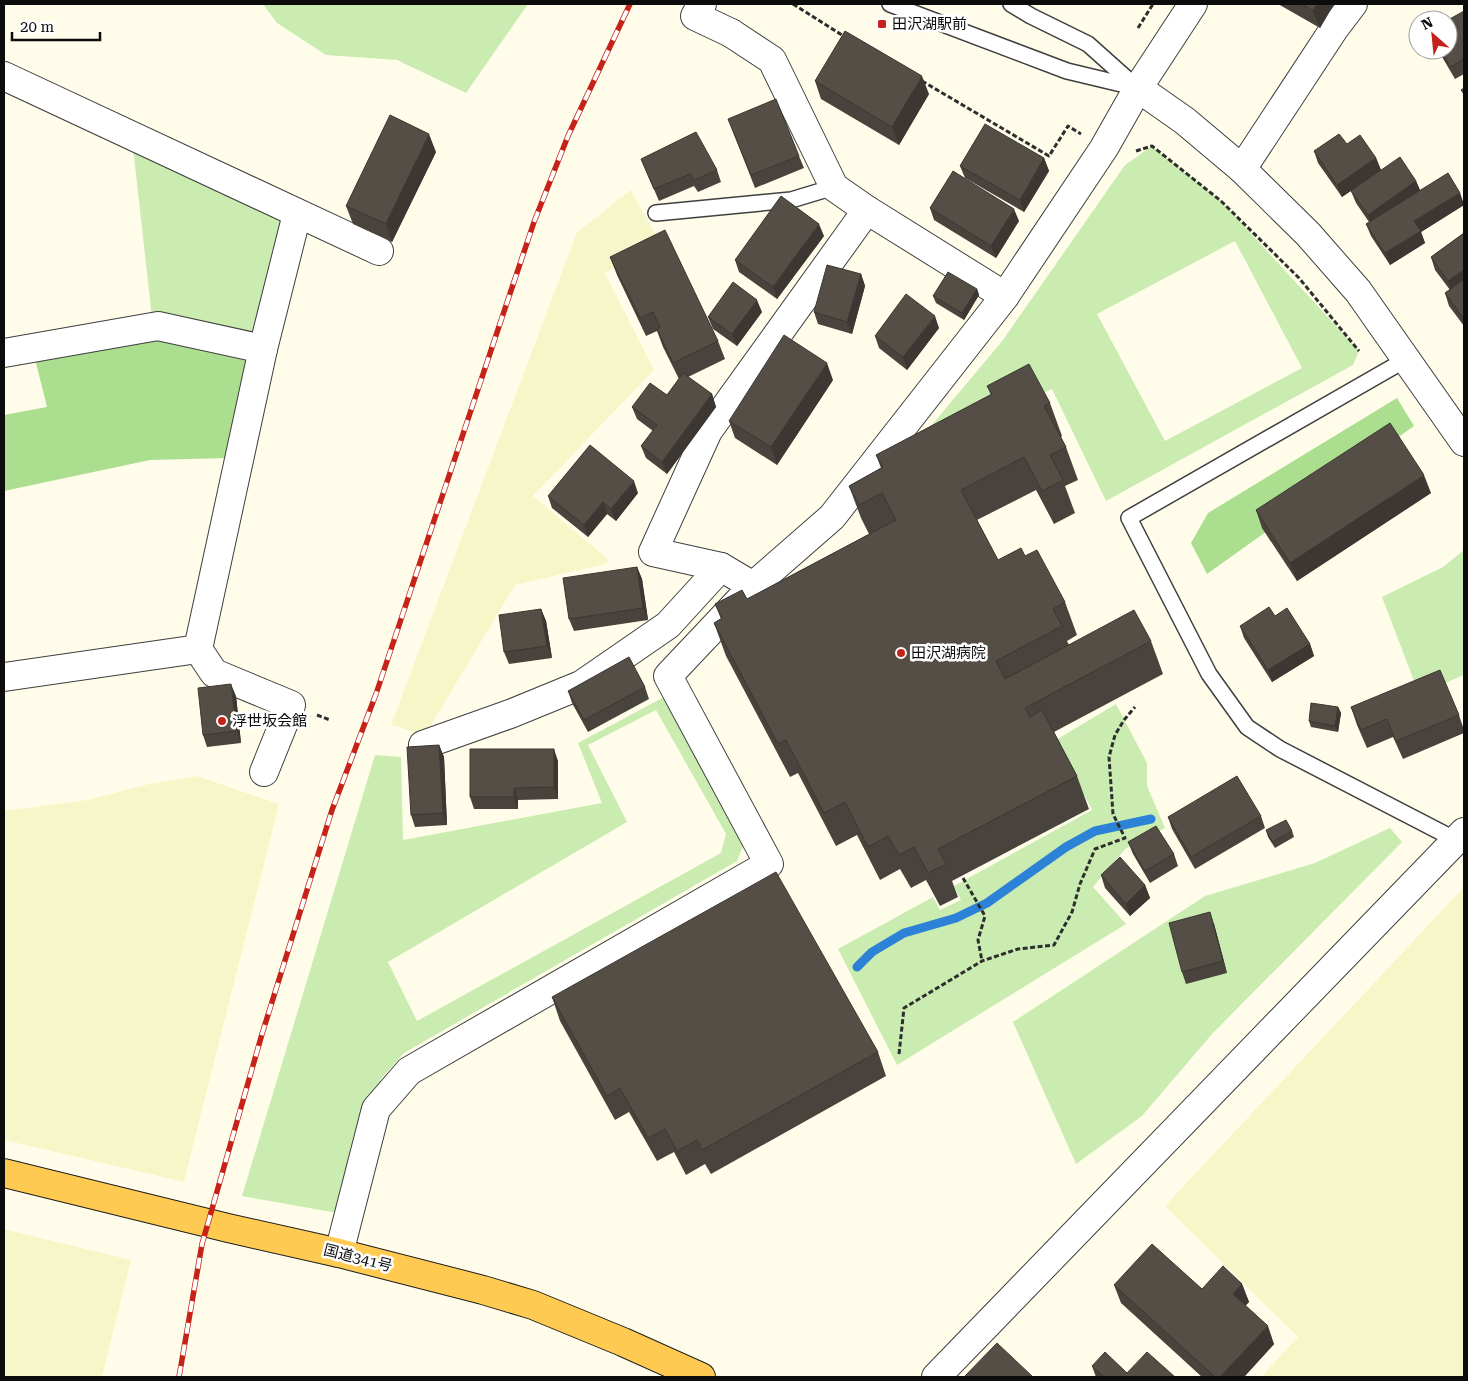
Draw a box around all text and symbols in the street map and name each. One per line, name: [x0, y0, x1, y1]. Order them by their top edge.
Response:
scale bar: [12, 10, 100, 42]
north arrow: [1408, 10, 1458, 60]
text: N: [1419, 14, 1436, 33]
place label: 田沢湖駅前: [892, 15, 967, 33]
text: 20 m: [20, 18, 55, 36]
marker: 田沢湖駅前: [876, 18, 888, 30]
place label: 田沢湖病院: [911, 644, 986, 662]
marker: 田沢湖病院: [895, 647, 907, 659]
place label: 浮世坂会館: [232, 712, 307, 730]
marker: 浮世坂会館: [216, 715, 228, 727]
street label: 国道341号: [322, 1241, 394, 1275]

